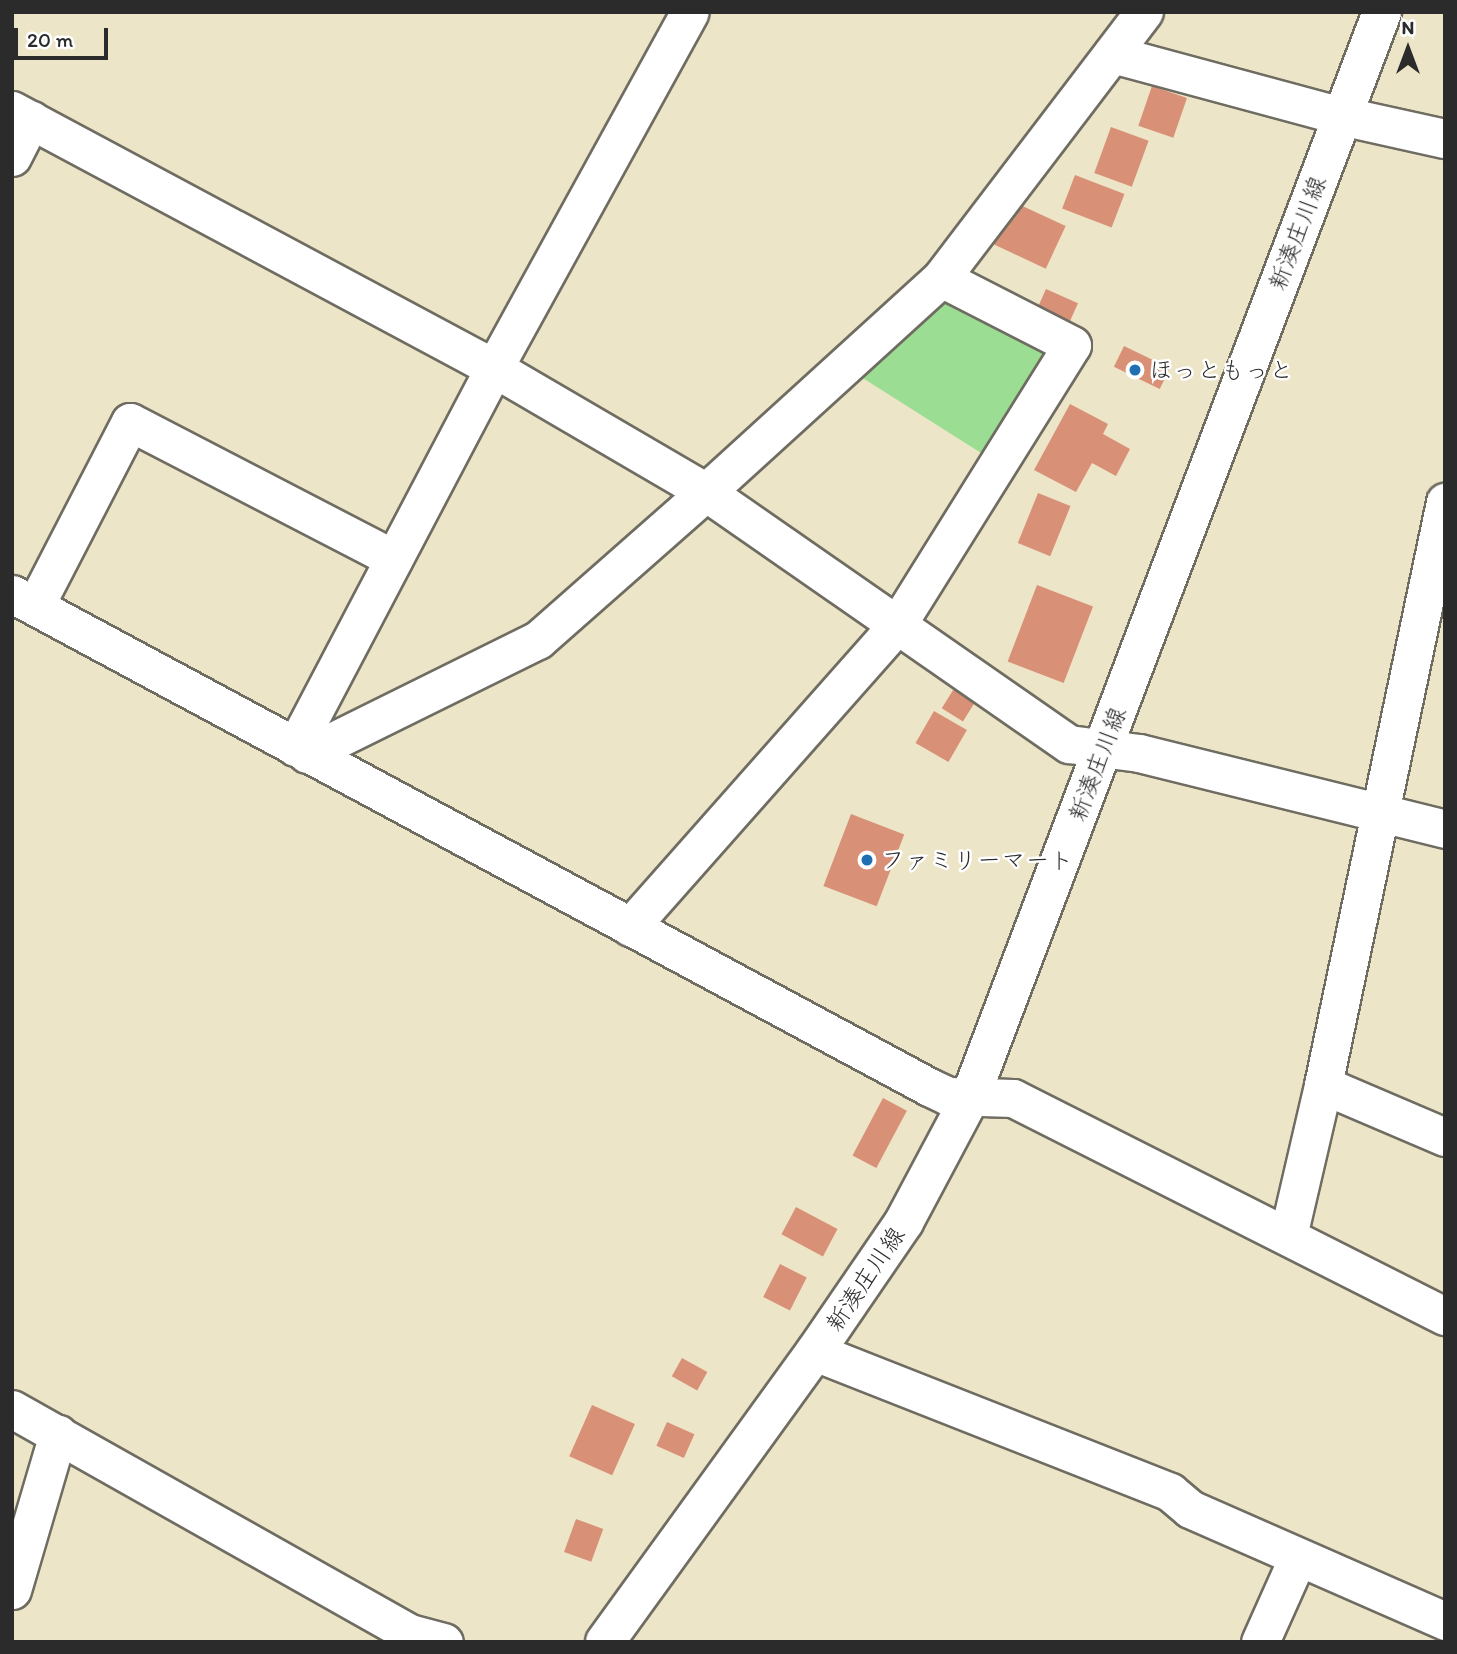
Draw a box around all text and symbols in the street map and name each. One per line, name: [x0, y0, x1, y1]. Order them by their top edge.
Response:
scale bar: [18, 14, 112, 58]
north arrow: [1373, 14, 1443, 84]
text: N: [1402, 16, 1414, 39]
text: 20 m: [27, 27, 73, 52]
street label: 新湊庄川線: [1262, 172, 1332, 294]
place label: ほっともっと: [1149, 356, 1293, 384]
marker: ほっともっと: [1127, 362, 1143, 378]
street label: 新湊庄川線: [1062, 703, 1132, 825]
place label: ファミリーマート: [881, 846, 1073, 874]
marker: ファミリーマート: [859, 852, 875, 868]
street label: 新湊庄川線: [820, 1221, 910, 1337]

